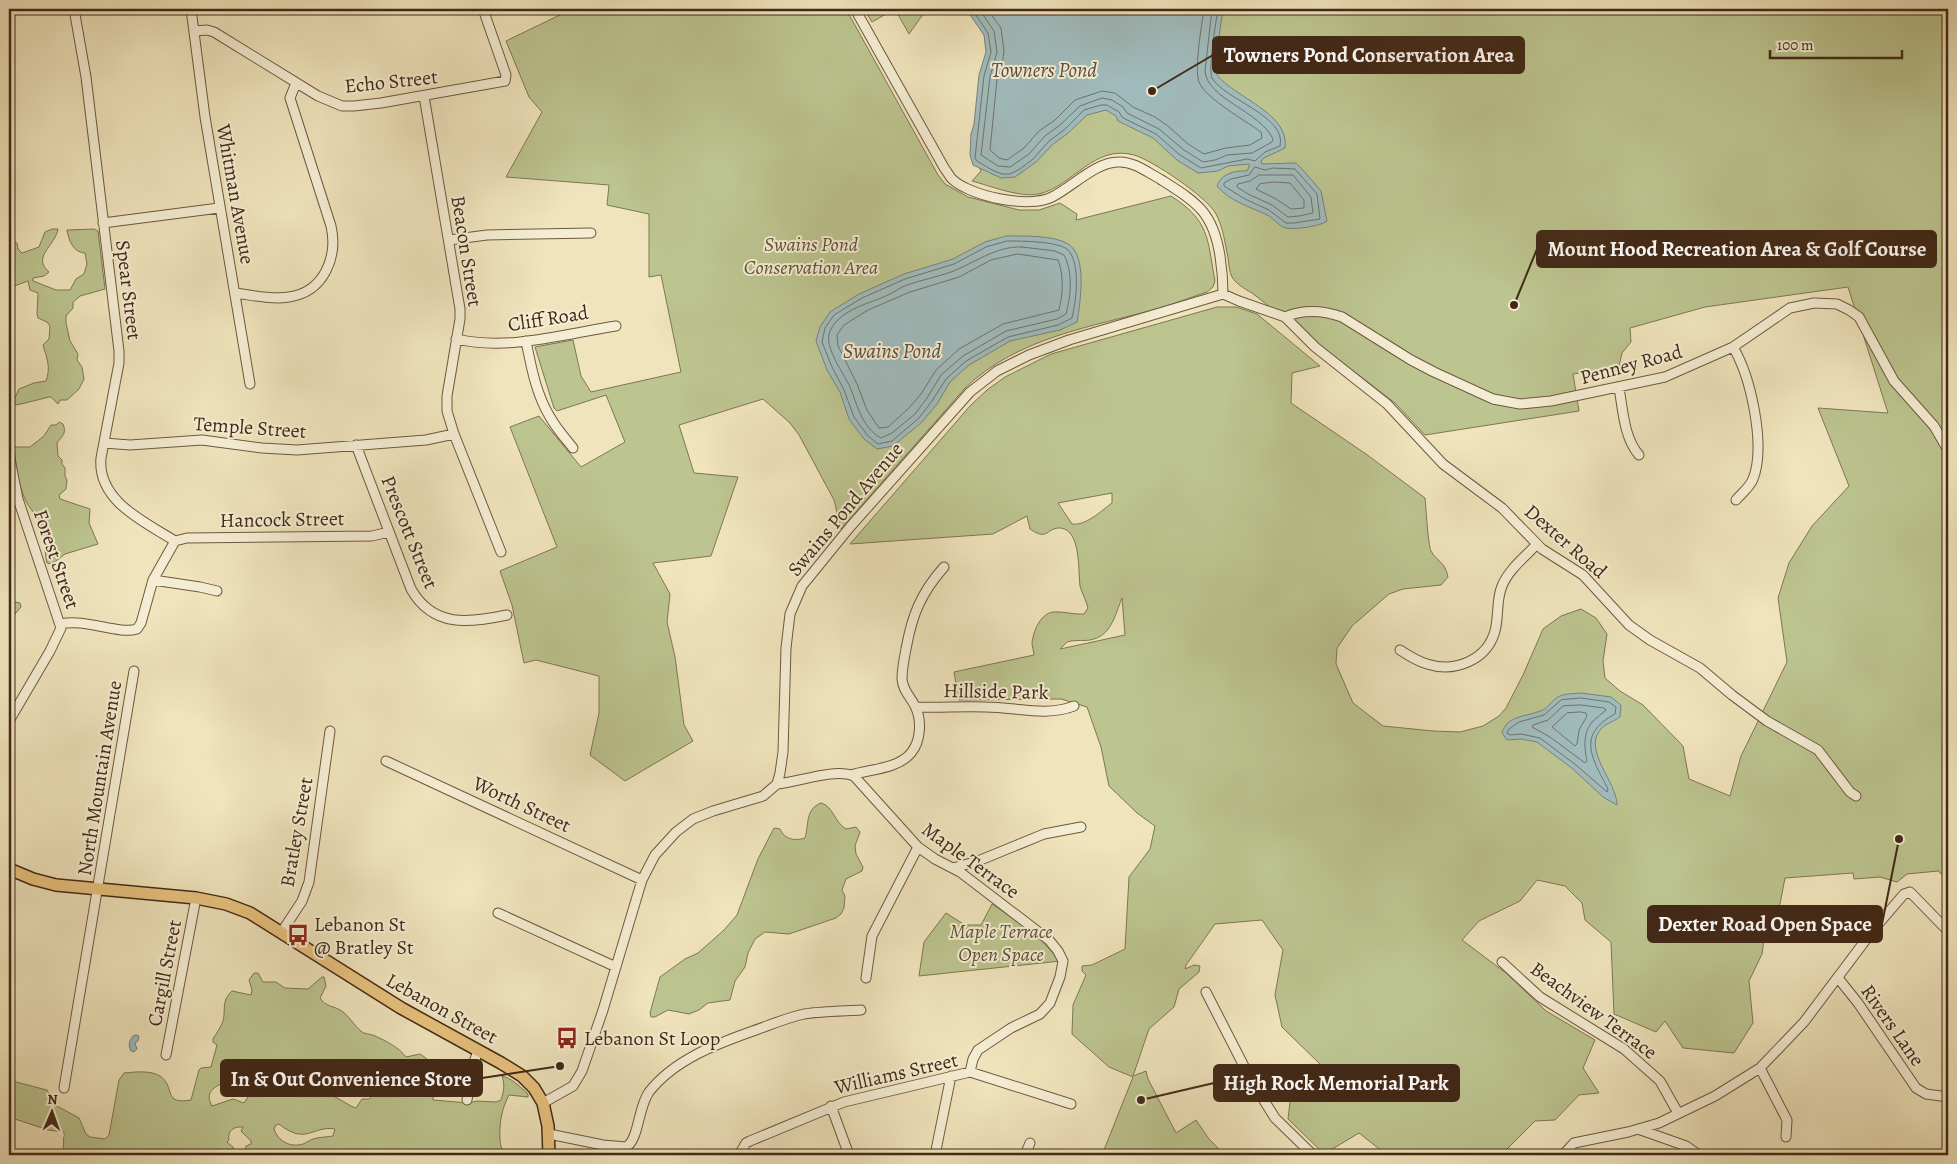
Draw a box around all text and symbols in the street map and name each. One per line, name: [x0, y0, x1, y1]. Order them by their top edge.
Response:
scale bar: [1770, 28, 1902, 60]
text: 100 m: [1777, 35, 1814, 55]
callout: Towners Pond Conservation Area: [1213, 37, 1524, 73]
text: Towners Pond Conservation Area: [1224, 41, 1515, 69]
water label: Towners Pond: [991, 56, 1097, 84]
street label: Echo Street: [343, 63, 439, 100]
street label: Whitman Avenue: [210, 121, 261, 266]
street label: Beacon Street: [444, 194, 489, 309]
park label: Swains Pond Conservation Area: [744, 231, 878, 281]
callout: Mount Hood Recreation Area & Golf Course: [1537, 231, 1936, 267]
text: Mount Hood Recreation Area & Golf Course: [1548, 235, 1927, 263]
street label: Spear Street: [109, 239, 148, 342]
street label: Cliff Road: [506, 299, 591, 338]
water label: Swains Pond: [843, 337, 942, 365]
street label: Penney Road: [1577, 338, 1685, 391]
street label: Temple Street: [193, 410, 308, 445]
street label: Swains Pond Avenue: [781, 437, 909, 582]
street label: Prescott Street: [375, 472, 445, 593]
street label: Dexter Road: [1519, 498, 1613, 585]
street label: Hancock Street: [219, 505, 345, 534]
street label: Forest Street: [27, 506, 86, 613]
street label: Hillside Park: [943, 677, 1049, 706]
street label: North Mountain Avenue: [71, 679, 128, 878]
street label: Worth Street: [468, 770, 576, 839]
street label: Bratley Street: [274, 775, 319, 889]
street label: Maple Terrace: [916, 816, 1025, 905]
callout: Dexter Road Open Space: [1648, 906, 1882, 942]
text: Dexter Road Open Space: [1658, 910, 1872, 938]
place label: Lebanon St @ Bratley St: [314, 911, 414, 961]
street label: Cargill Street: [141, 917, 188, 1029]
park label: Maple Terrace Open Space: [950, 918, 1053, 968]
bus stop icon: Lebanon St @ Bratley St: [285, 922, 311, 948]
street label: Beachview Terrace: [1525, 955, 1663, 1066]
street label: Lebanon Street: [381, 967, 503, 1050]
street label: Rivers Lane: [1855, 979, 1931, 1072]
bus stop icon: Lebanon St Loop: [554, 1025, 580, 1051]
place label: Lebanon St Loop: [584, 1025, 720, 1052]
street label: Williams Street: [831, 1046, 961, 1101]
callout: In & Out Convenience Store: [221, 1060, 482, 1096]
text: In & Out Convenience Store: [231, 1065, 472, 1093]
callout: High Rock Memorial Park: [1214, 1065, 1459, 1101]
text: High Rock Memorial Park: [1223, 1069, 1449, 1097]
north arrow: [28, 1086, 78, 1136]
text: N: [47, 1090, 58, 1109]

